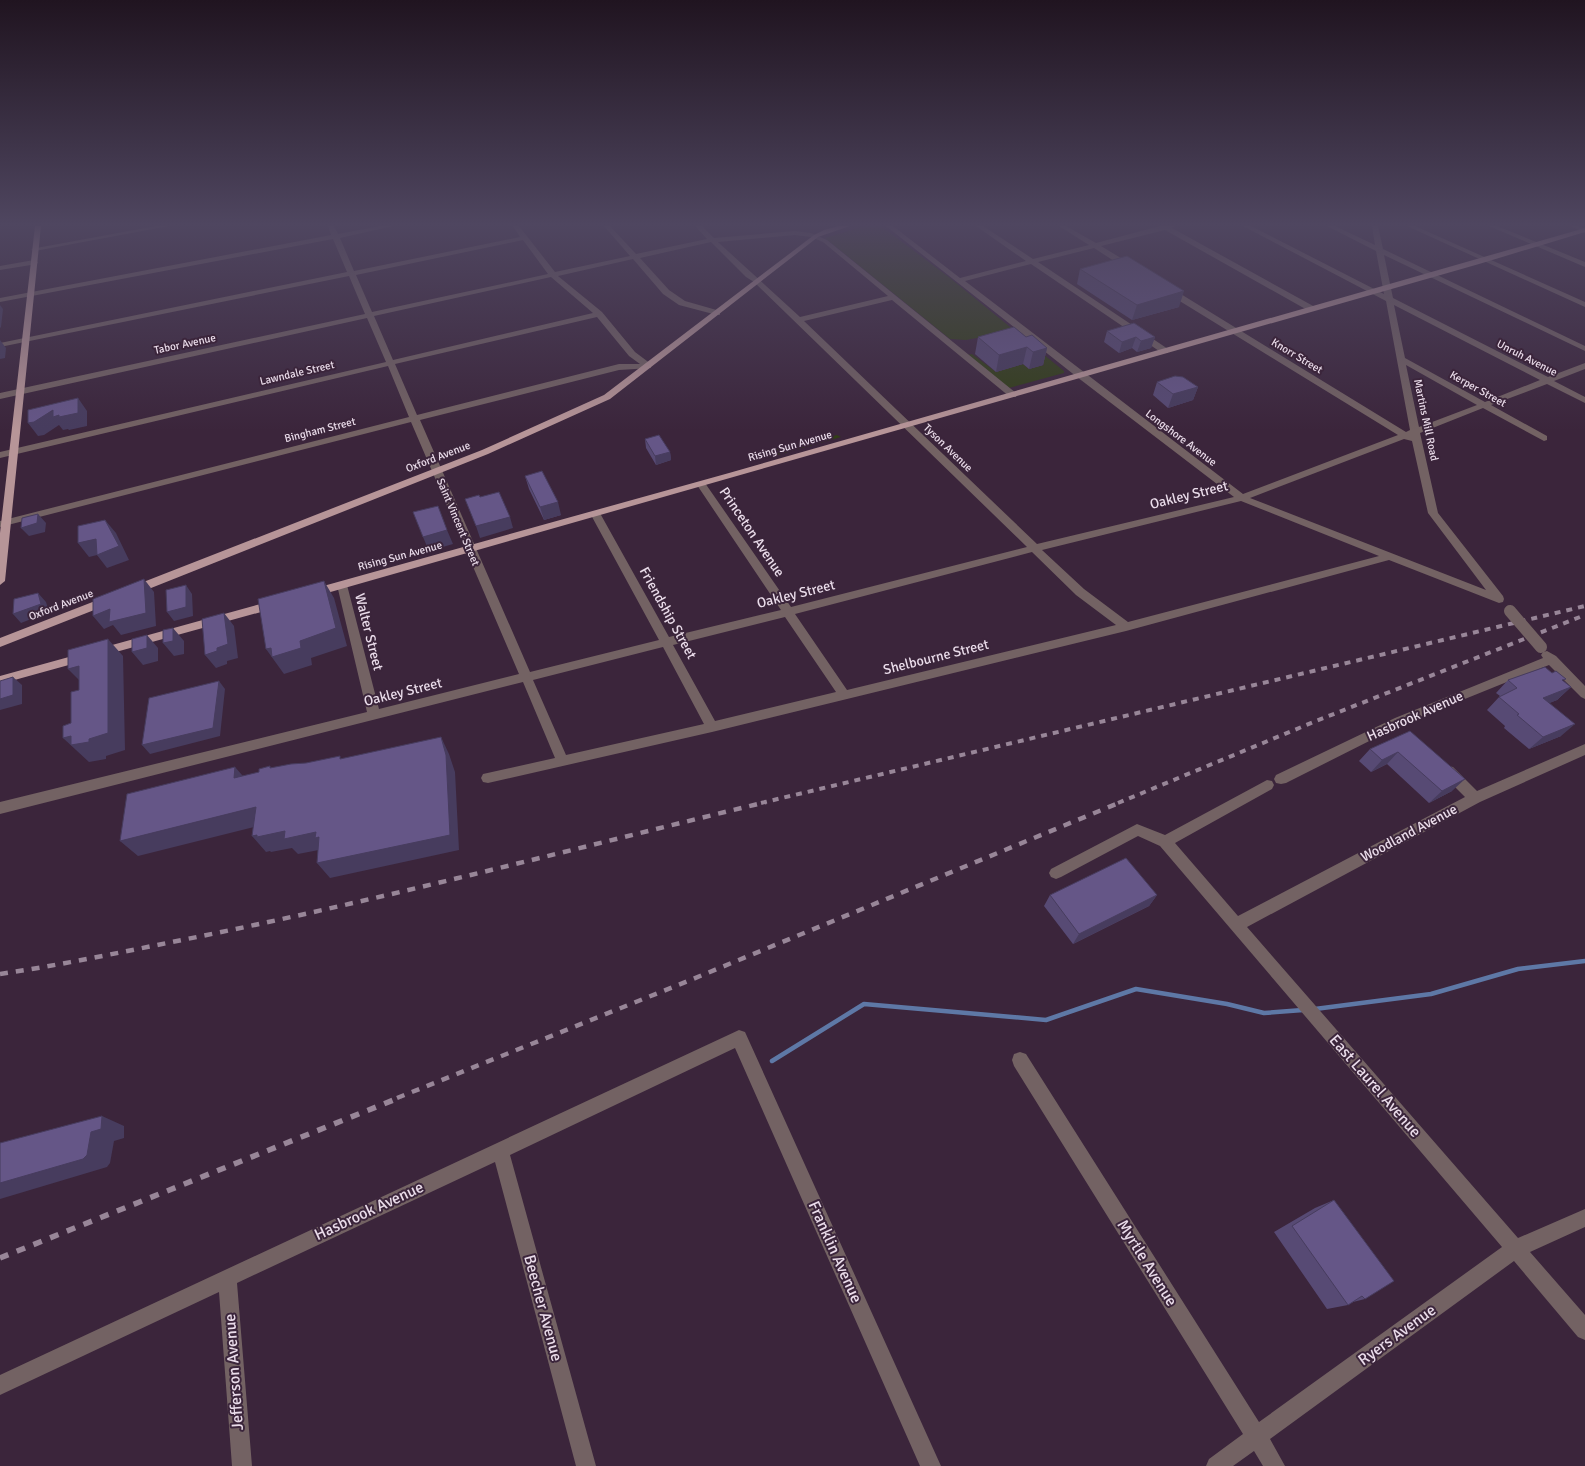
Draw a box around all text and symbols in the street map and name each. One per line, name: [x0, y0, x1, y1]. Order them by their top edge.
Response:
street label: Tabor Avenue: [153, 331, 217, 357]
street label: Knorr Street: [1269, 336, 1325, 376]
street label: Unruh Avenue: [1495, 337, 1559, 379]
street label: Lawndale Street: [258, 358, 336, 388]
street label: Kerper Street: [1448, 368, 1509, 410]
street label: Martins Mill Road: [1411, 378, 1441, 462]
street label: Longshore Avenue: [1143, 407, 1219, 469]
street label: Bingham Street: [283, 415, 357, 445]
street label: Tyson Avenue: [921, 421, 975, 475]
street label: Rising Sun Avenue: [747, 428, 833, 464]
street label: Oxford Avenue: [404, 439, 472, 475]
street label: Saint Vincent Street: [434, 476, 482, 568]
street label: Oakley Street: [1148, 477, 1230, 513]
street label: Princeton Avenue: [716, 484, 788, 580]
street label: Rising Sun Avenue: [356, 539, 444, 573]
street label: Friendship Street: [636, 564, 700, 662]
street label: Oakley Street: [755, 576, 837, 612]
street label: Oxford Avenue: [27, 587, 95, 623]
street label: Walter Street: [351, 592, 387, 672]
street label: Shelbourne Street: [881, 636, 991, 678]
street label: Oakley Street: [362, 674, 444, 710]
street label: Hasbrook Avenue: [1364, 687, 1466, 745]
street label: Woodland Avenue: [1358, 800, 1460, 866]
street label: East Laurel Avenue: [1325, 1030, 1425, 1142]
street label: Hasbrook Avenue: [311, 1177, 427, 1245]
street label: Franklin Avenue: [804, 1198, 866, 1306]
street label: Myrtle Avenue: [1112, 1216, 1182, 1310]
street label: Beecher Avenue: [519, 1253, 567, 1363]
street label: Ryers Avenue: [1354, 1300, 1440, 1370]
street label: Jefferson Avenue: [220, 1313, 248, 1431]

